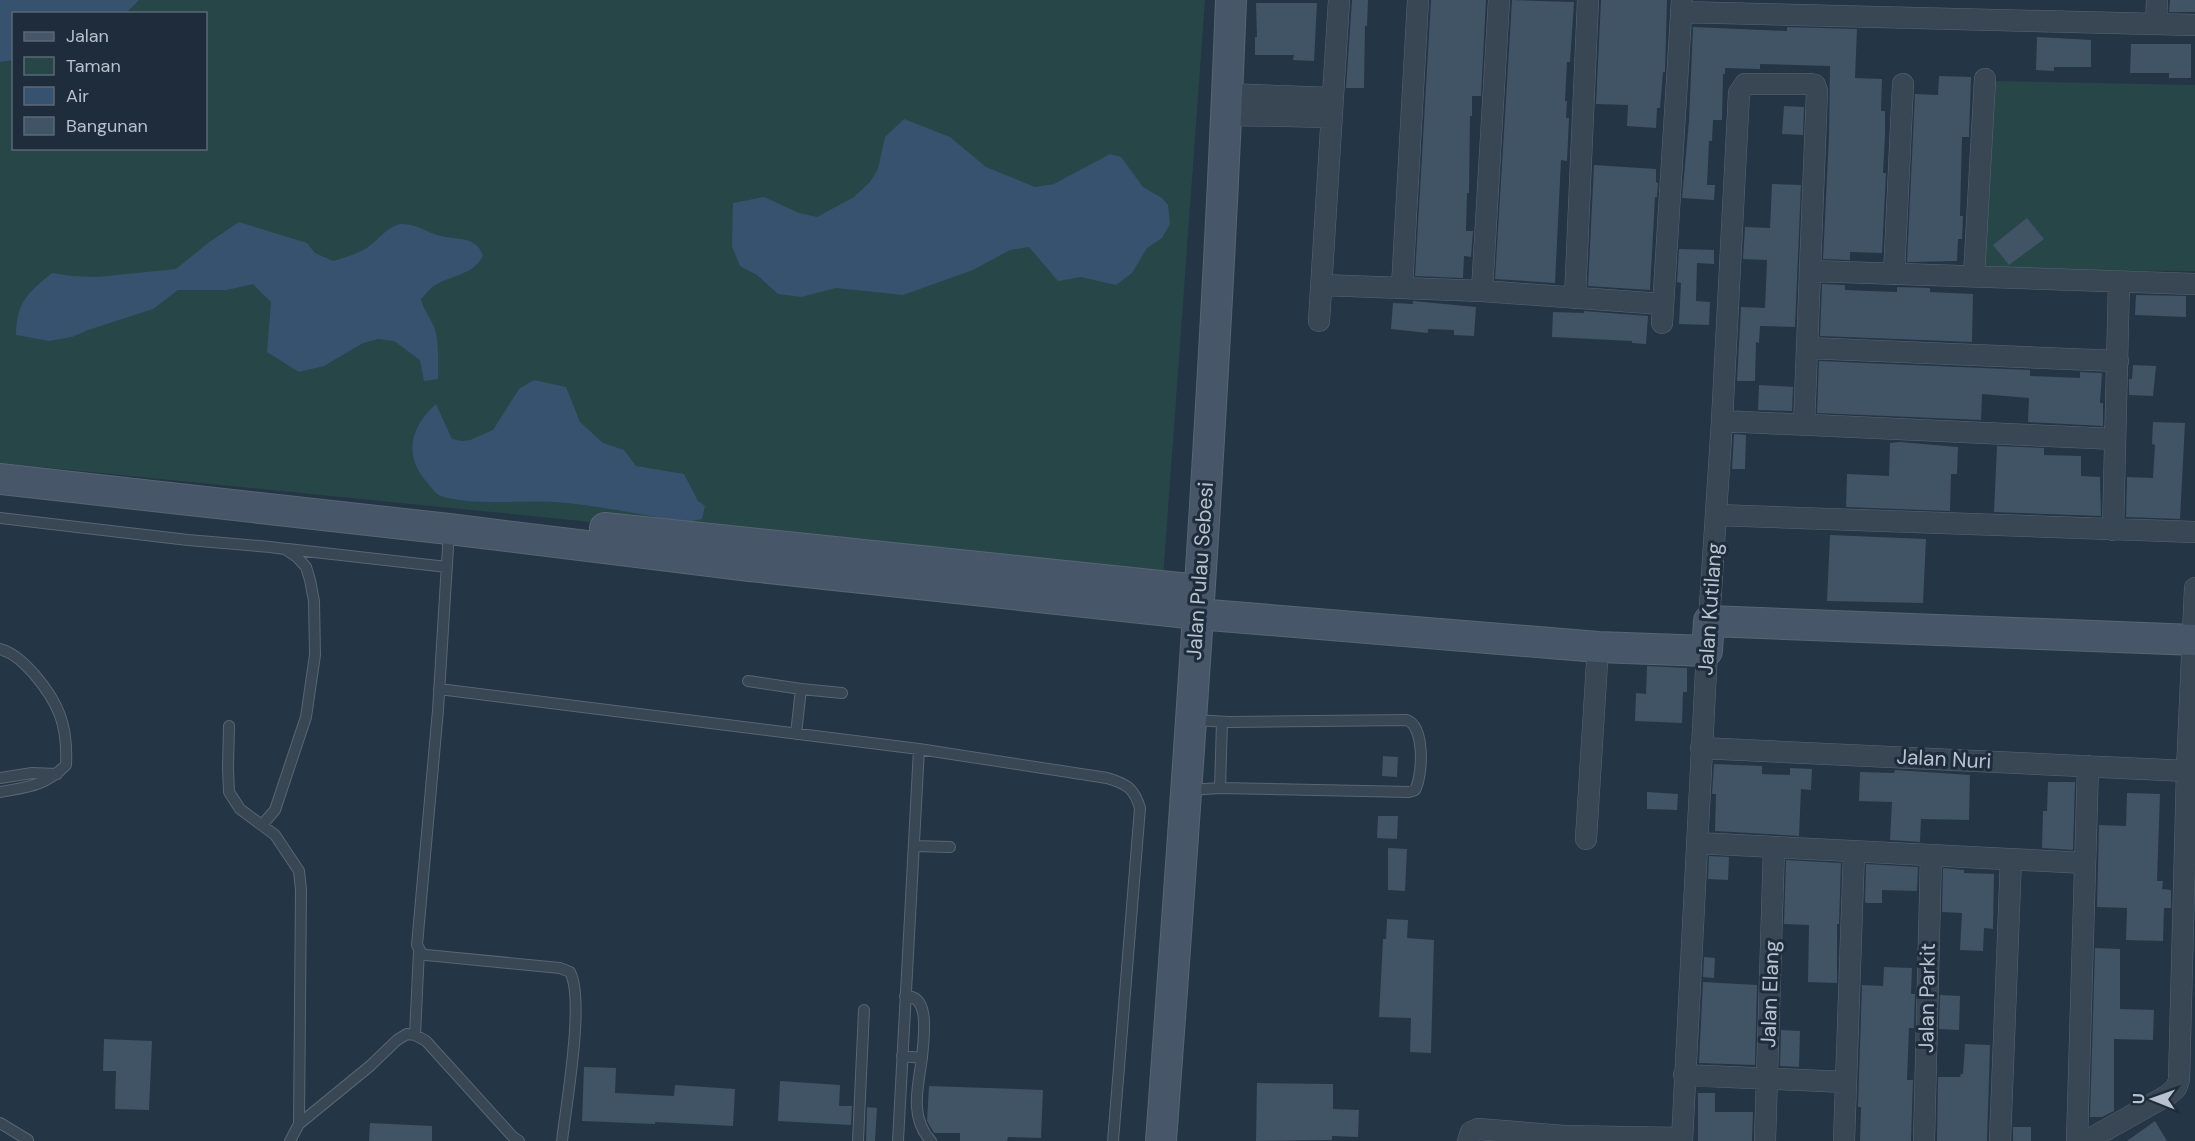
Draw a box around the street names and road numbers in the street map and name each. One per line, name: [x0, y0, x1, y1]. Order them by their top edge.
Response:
street label: Jalan Pulau Sebesi: [1180, 481, 1220, 661]
street label: Jalan Kutilang: [1691, 542, 1729, 676]
street label: Jalan Nuri: [1896, 743, 1992, 775]
street label: Jalan Elang: [1754, 940, 1786, 1048]
street label: Jalan Parkit: [1912, 943, 1942, 1053]

